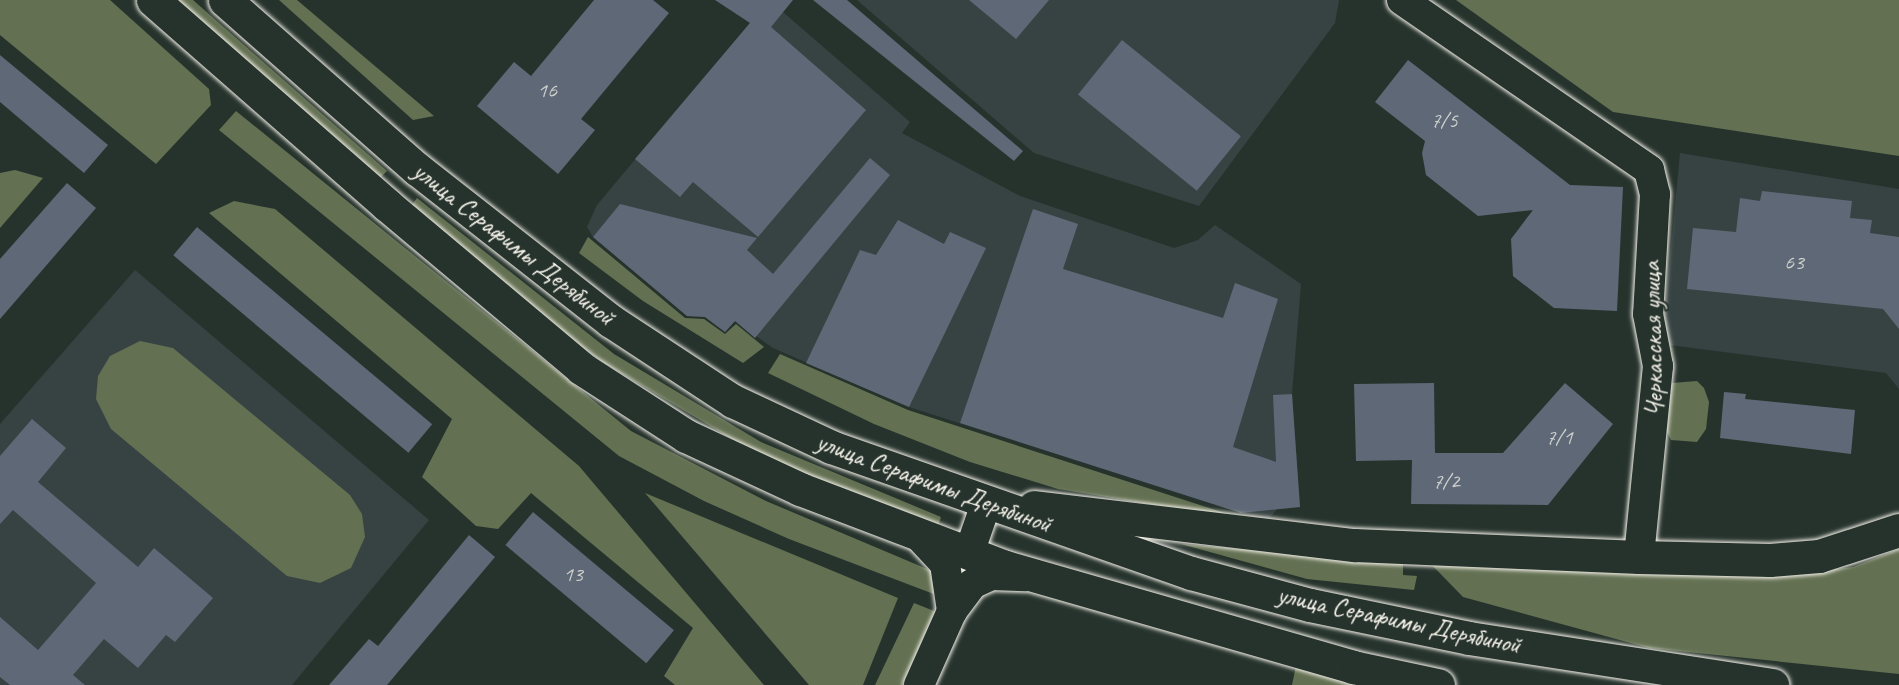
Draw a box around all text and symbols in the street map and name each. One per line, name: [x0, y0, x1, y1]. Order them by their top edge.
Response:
house number: 16: [537, 78, 557, 104]
house number: 7/5: [1430, 108, 1458, 134]
street label: улица Серафимы Дерябиной: [408, 156, 620, 332]
house number: 63: [1784, 250, 1804, 276]
street label: Черкасская улица: [1636, 260, 1670, 418]
house number: 7/1: [1545, 425, 1573, 451]
street label: улица Серафимы Дерябиной: [813, 426, 1055, 540]
house number: 7/2: [1432, 469, 1460, 495]
house number: 13: [563, 562, 583, 588]
street label: улица Серафимы Дерябиной: [1276, 579, 1522, 661]

